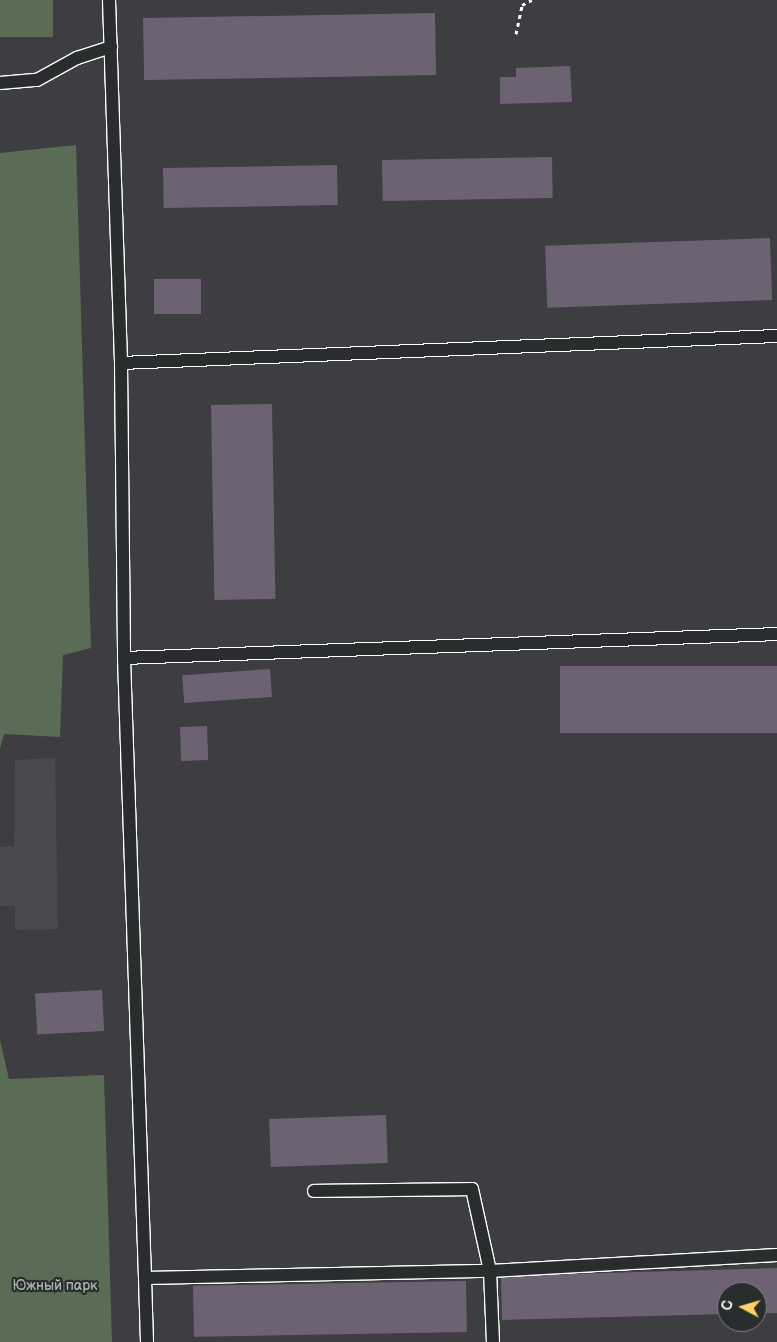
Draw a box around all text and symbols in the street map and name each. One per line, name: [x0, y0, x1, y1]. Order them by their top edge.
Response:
park label: Южный парк: [13, 1278, 97, 1294]
north arrow: [717, 1282, 767, 1332]
text: С: [719, 1300, 737, 1311]

